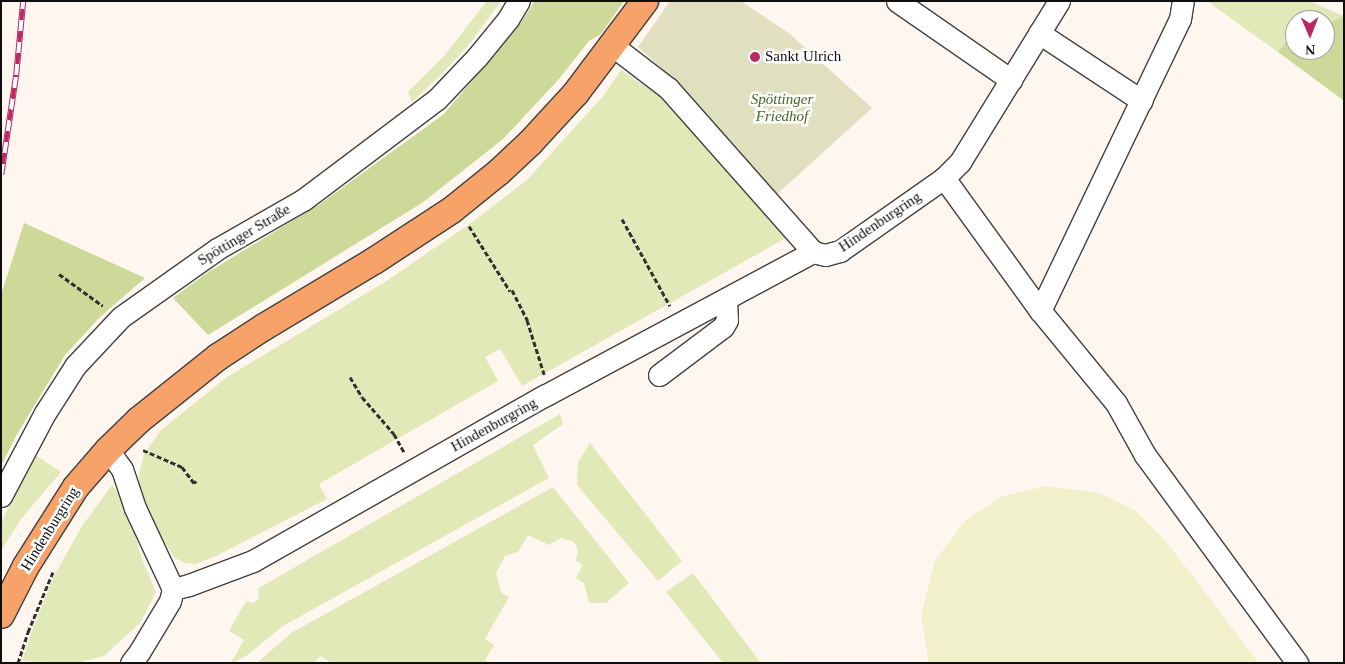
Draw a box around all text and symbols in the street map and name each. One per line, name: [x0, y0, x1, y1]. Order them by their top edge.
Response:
north arrow: [1285, 10, 1335, 60]
text: N: [1305, 42, 1315, 57]
place label: Sankt Ulrich: [765, 48, 841, 66]
marker: Sankt Ulrich: [749, 51, 761, 63]
park label: Spöttinger Friedhof: [751, 90, 813, 125]
street label: Hindenburgring: [835, 188, 925, 256]
street label: Spöttinger Straße: [195, 200, 293, 270]
street label: Hindenburgring: [448, 394, 540, 456]
street label: Hindenburgring: [17, 484, 83, 574]

